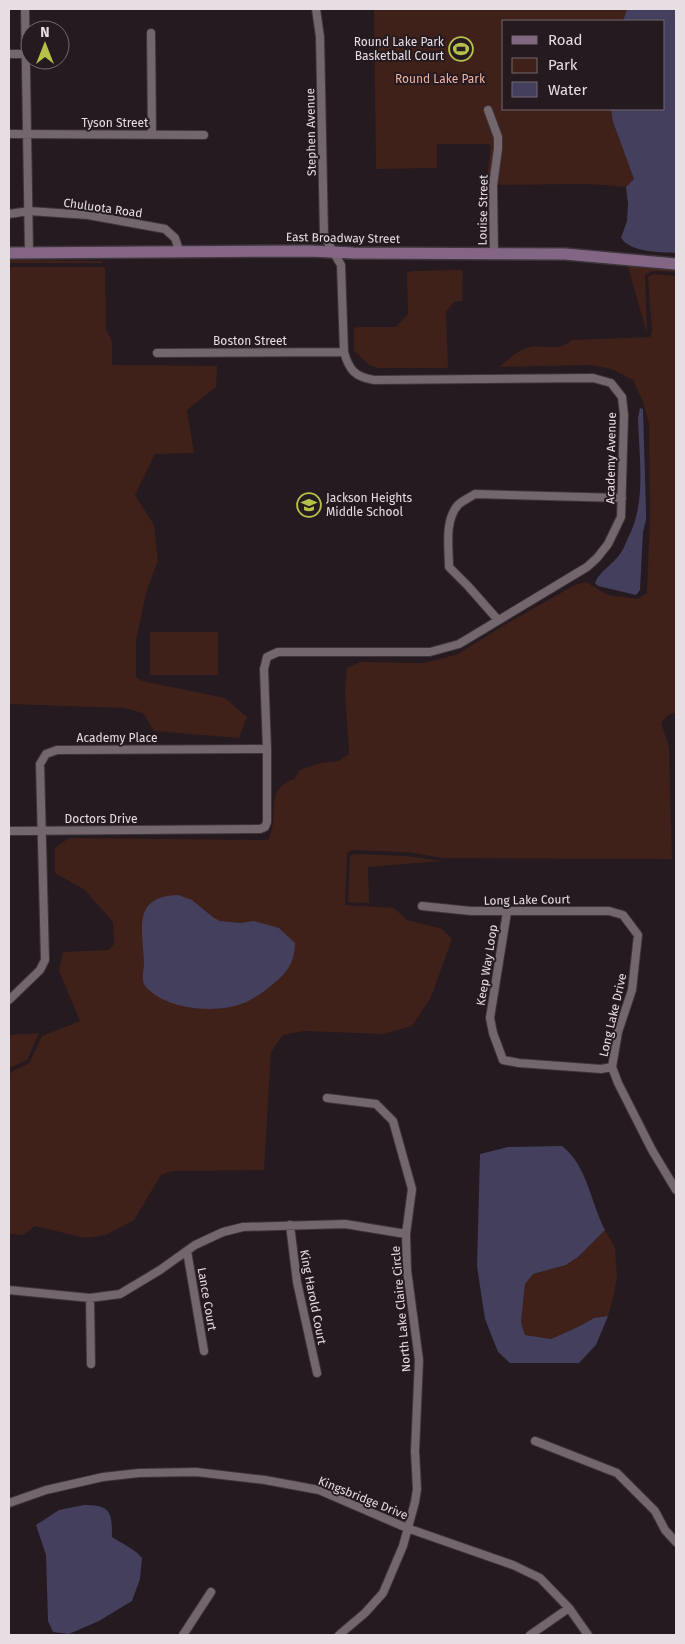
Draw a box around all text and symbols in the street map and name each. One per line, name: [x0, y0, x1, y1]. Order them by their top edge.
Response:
north arrow: [20, 20, 70, 70]
legend: [502, 20, 665, 110]
text: N: [40, 24, 50, 41]
text: Road: [548, 31, 583, 49]
place label: Round Lake Park Basketball Court: [354, 35, 445, 63]
sports icon: Round Lake Park Basketball Court: [448, 36, 474, 62]
text: Park: [548, 56, 578, 74]
park label: Round Lake Park: [395, 72, 486, 86]
text: Water: [548, 81, 587, 99]
street label: Stephen Avenue: [303, 88, 319, 176]
street label: Tyson Street: [82, 116, 149, 130]
street label: Louise Street: [475, 174, 491, 246]
street label: Chuluota Road: [63, 196, 143, 220]
street label: East Broadway Street: [286, 230, 401, 246]
street label: Boston Street: [213, 334, 288, 348]
street label: Academy Avenue: [603, 412, 619, 504]
place label: Jackson Heights Middle School: [326, 491, 413, 519]
school or university icon: Jackson Heights Middle School: [296, 492, 322, 518]
street label: Academy Place: [77, 731, 157, 745]
street label: Doctors Drive: [64, 812, 138, 826]
street label: Long Lake Court: [484, 892, 571, 908]
street label: Keep Way Loop: [474, 923, 500, 1007]
street label: Long Lake Drive: [597, 972, 629, 1058]
street label: North Lake Claire Circle: [389, 1245, 413, 1373]
street label: King Harold Court: [297, 1248, 329, 1346]
street label: Lance Court: [195, 1266, 220, 1332]
street label: Kingsbridge Drive: [316, 1474, 410, 1522]

